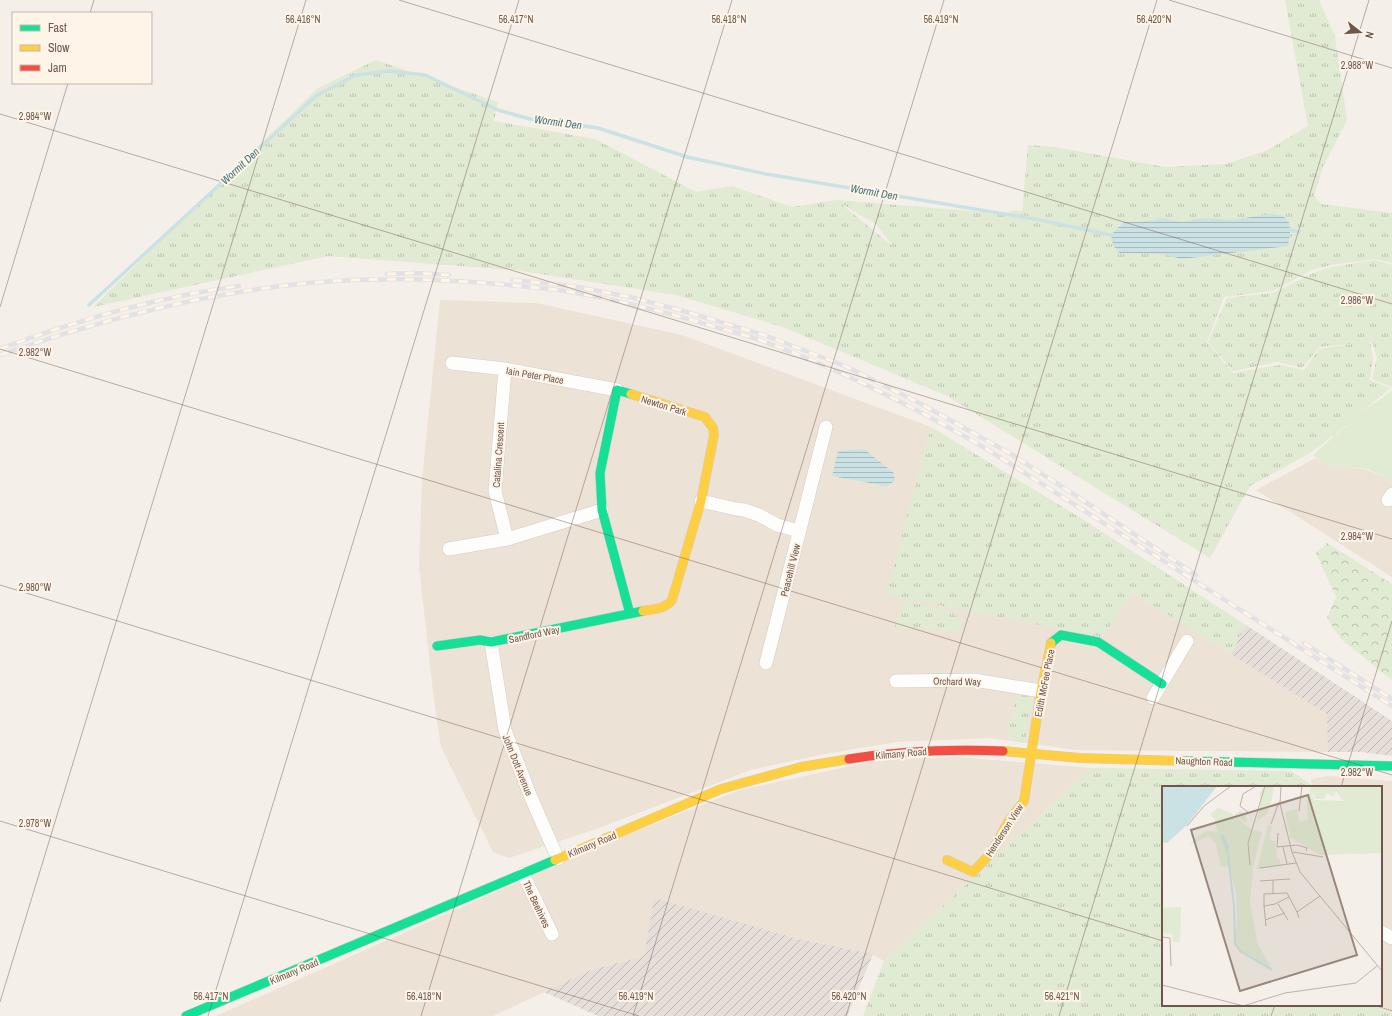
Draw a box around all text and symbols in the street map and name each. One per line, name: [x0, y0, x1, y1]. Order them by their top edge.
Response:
legend: [12, 12, 152, 84]
north arrow: [1340, 12, 1380, 52]
text: 56.416°N: [286, 13, 321, 26]
text: 56.417°N: [499, 13, 534, 26]
text: 56.418°N: [712, 13, 747, 26]
text: 56.419°N: [924, 13, 959, 26]
text: 56.420°N: [1137, 13, 1172, 26]
text: Fast: [48, 20, 67, 36]
text: N: [1362, 30, 1377, 40]
text: Slow: [48, 40, 70, 56]
text: 2.988°W: [1341, 59, 1373, 72]
text: Jam: [48, 60, 67, 76]
text: 2.984°W: [19, 110, 51, 123]
water label: Wormit Den: [533, 112, 583, 132]
water label: Wormit Den: [218, 145, 262, 187]
water label: Wormit Den: [849, 181, 899, 203]
text: 2.986°W: [1341, 294, 1373, 307]
text: 2.982°W: [19, 346, 51, 359]
street label: Iain Peter Place: [505, 364, 565, 387]
street label: Newton Park: [640, 392, 689, 419]
street label: Catalina Crescent: [490, 421, 507, 488]
text: 2.984°W: [1341, 530, 1373, 543]
street label: Peacehill View: [778, 542, 803, 598]
text: 2.980°W: [19, 581, 51, 594]
street label: Sandford Way: [507, 623, 562, 646]
street label: Edith McFee Place: [1032, 648, 1058, 718]
street label: Orchard Way: [933, 675, 982, 688]
street label: John Dott Avenue: [499, 733, 536, 798]
street label: Kilmany Road: [875, 745, 927, 762]
street label: Naughton Road: [1175, 754, 1233, 769]
text: 2.982°W: [1341, 766, 1373, 779]
inset map: [1162, 786, 1382, 1006]
street label: Henderson View: [982, 801, 1026, 859]
text: 2.978°W: [19, 817, 51, 830]
street label: Kilmany Road: [566, 828, 618, 861]
street label: The Beehives: [520, 879, 553, 930]
street label: Kilmany Road: [268, 955, 320, 988]
text: 56.417°N: [194, 990, 229, 1003]
text: 56.418°N: [407, 990, 442, 1003]
text: 56.419°N: [619, 990, 654, 1003]
text: 56.420°N: [832, 990, 867, 1003]
text: 56.421°N: [1045, 990, 1080, 1003]

